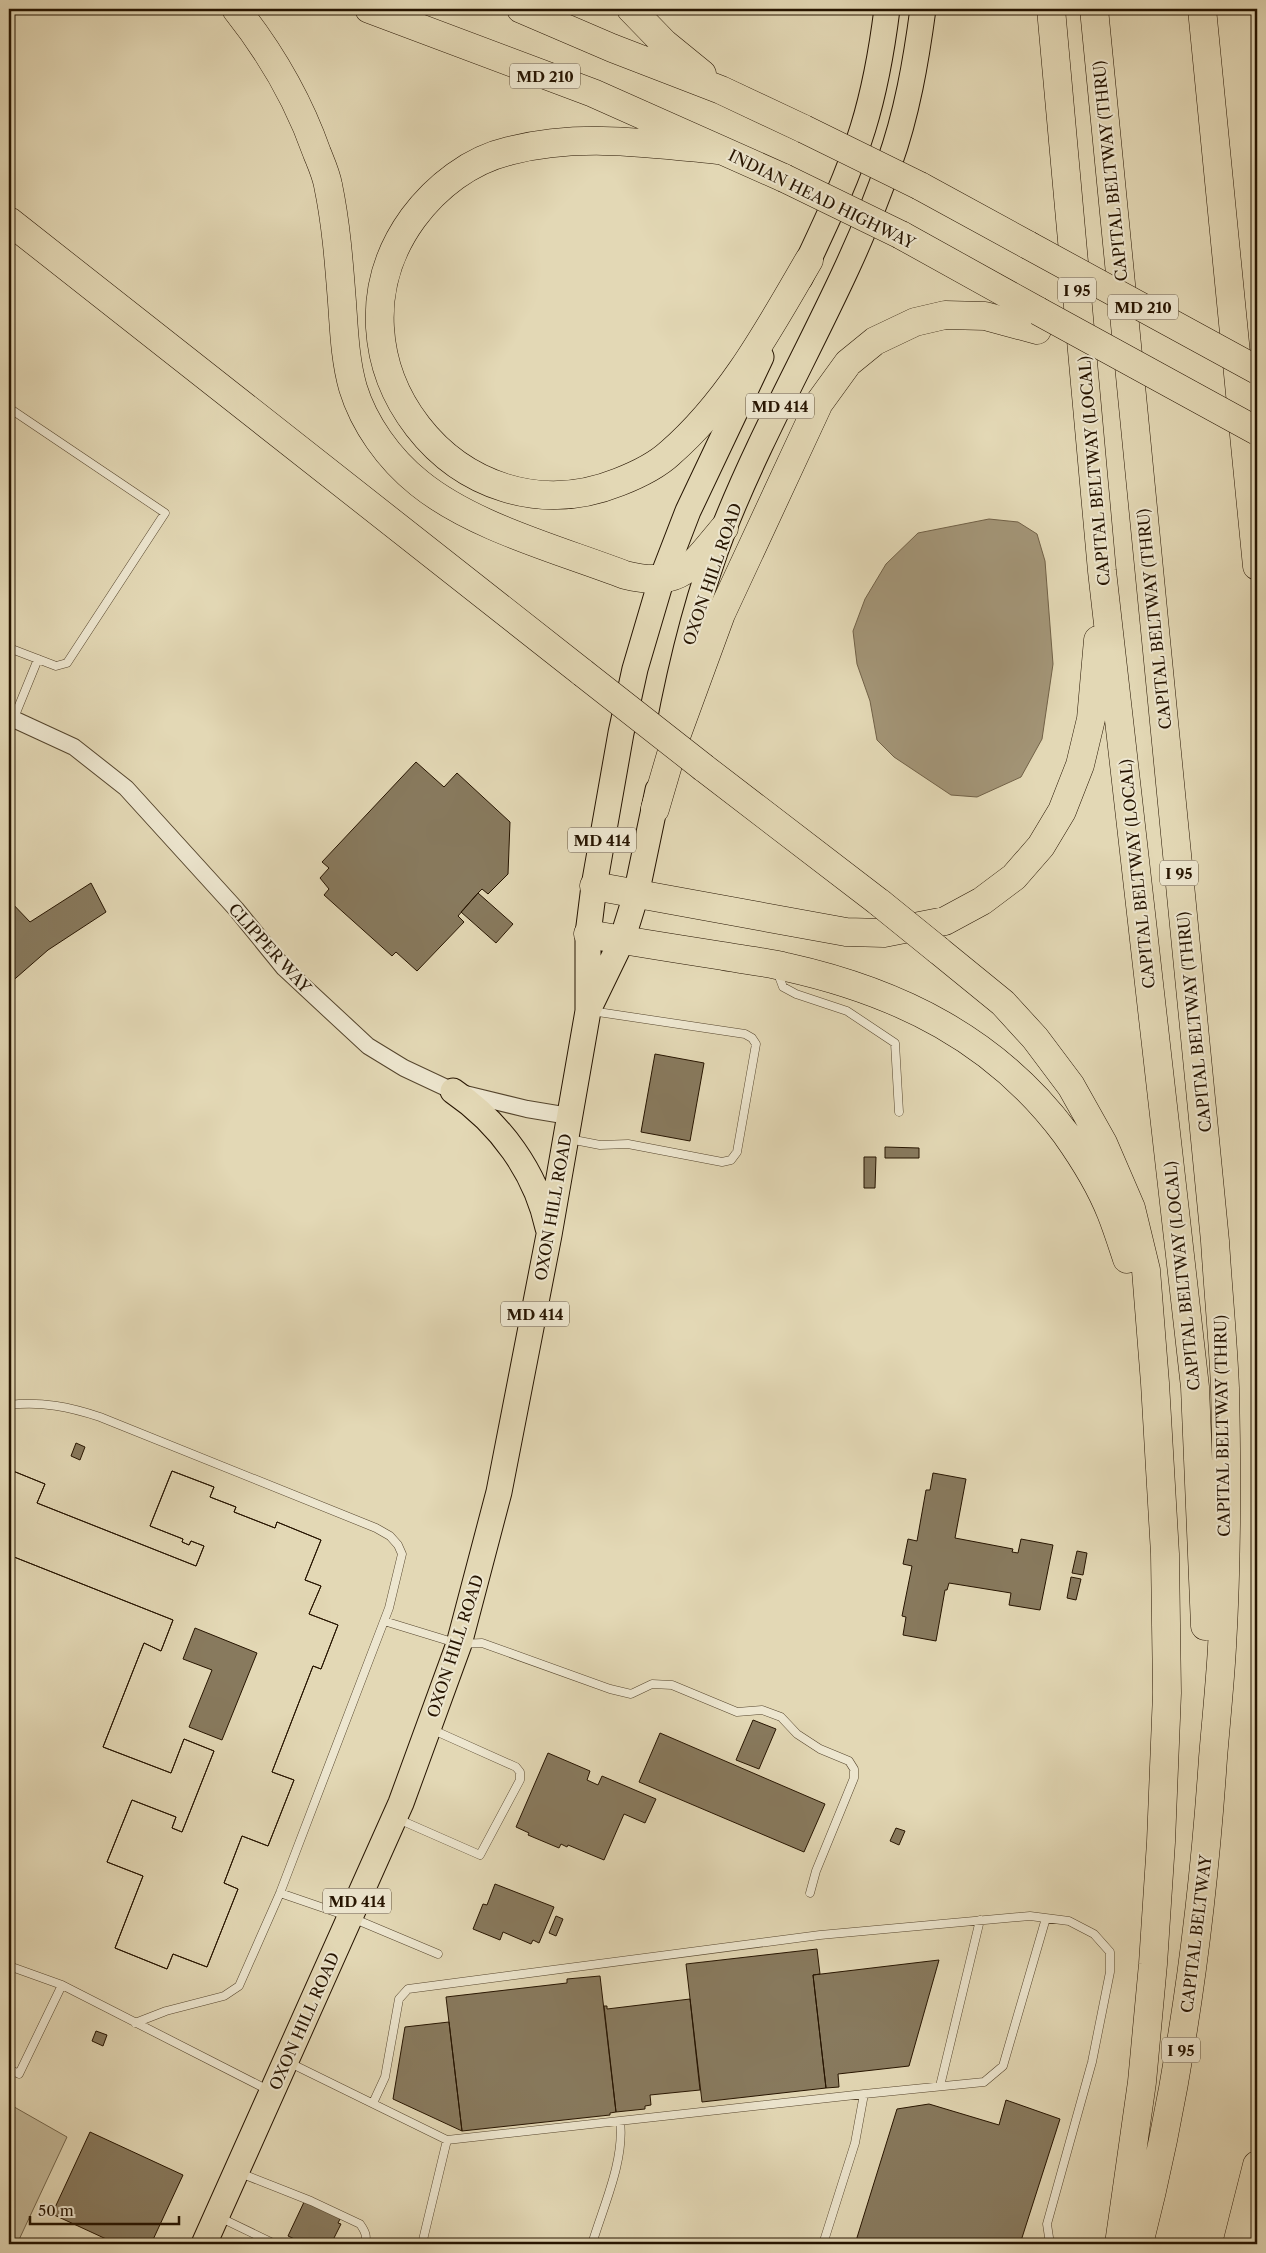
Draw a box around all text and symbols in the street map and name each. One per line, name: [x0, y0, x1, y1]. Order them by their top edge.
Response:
street label: CAPITAL BELTWAY (THRU): [1088, 59, 1132, 282]
road number: MD 210: [510, 64, 580, 88]
street label: INDIAN HEAD HIGHWAY: [725, 145, 919, 253]
road number: I 95: [1058, 278, 1096, 302]
road number: MD 210: [1108, 294, 1178, 320]
street label: CAPITAL BELTWAY (LOCAL): [1074, 355, 1114, 587]
road number: MD 414: [746, 394, 814, 418]
street label: OXON HILL ROAD: [678, 500, 746, 648]
street label: CAPITAL BELTWAY (THRU): [1132, 507, 1176, 730]
street label: CAPITAL BELTWAY (LOCAL): [1115, 758, 1159, 990]
road number: MD 414: [568, 828, 636, 852]
road number: I 95: [1160, 860, 1198, 886]
street label: CLIPPER WAY: [225, 899, 316, 997]
street label: CAPITAL BELTWAY (THRU): [1172, 910, 1216, 1133]
street label: OXON HILL ROAD: [530, 1132, 576, 1282]
street label: CAPITAL BELTWAY (LOCAL): [1160, 1160, 1204, 1392]
road number: MD 414: [501, 1302, 569, 1326]
street label: CAPITAL BELTWAY (THRU): [1210, 1315, 1234, 1537]
street label: OXON HILL ROAD: [422, 1572, 488, 1720]
street label: CAPITAL BELTWAY: [1176, 1853, 1216, 2014]
road number: MD 414: [323, 1888, 391, 1914]
street label: OXON HILL ROAD: [265, 1949, 343, 2093]
road number: I 95: [1162, 2038, 1200, 2062]
scale bar: [30, 2193, 179, 2225]
text: 50 m: [38, 2201, 74, 2220]

